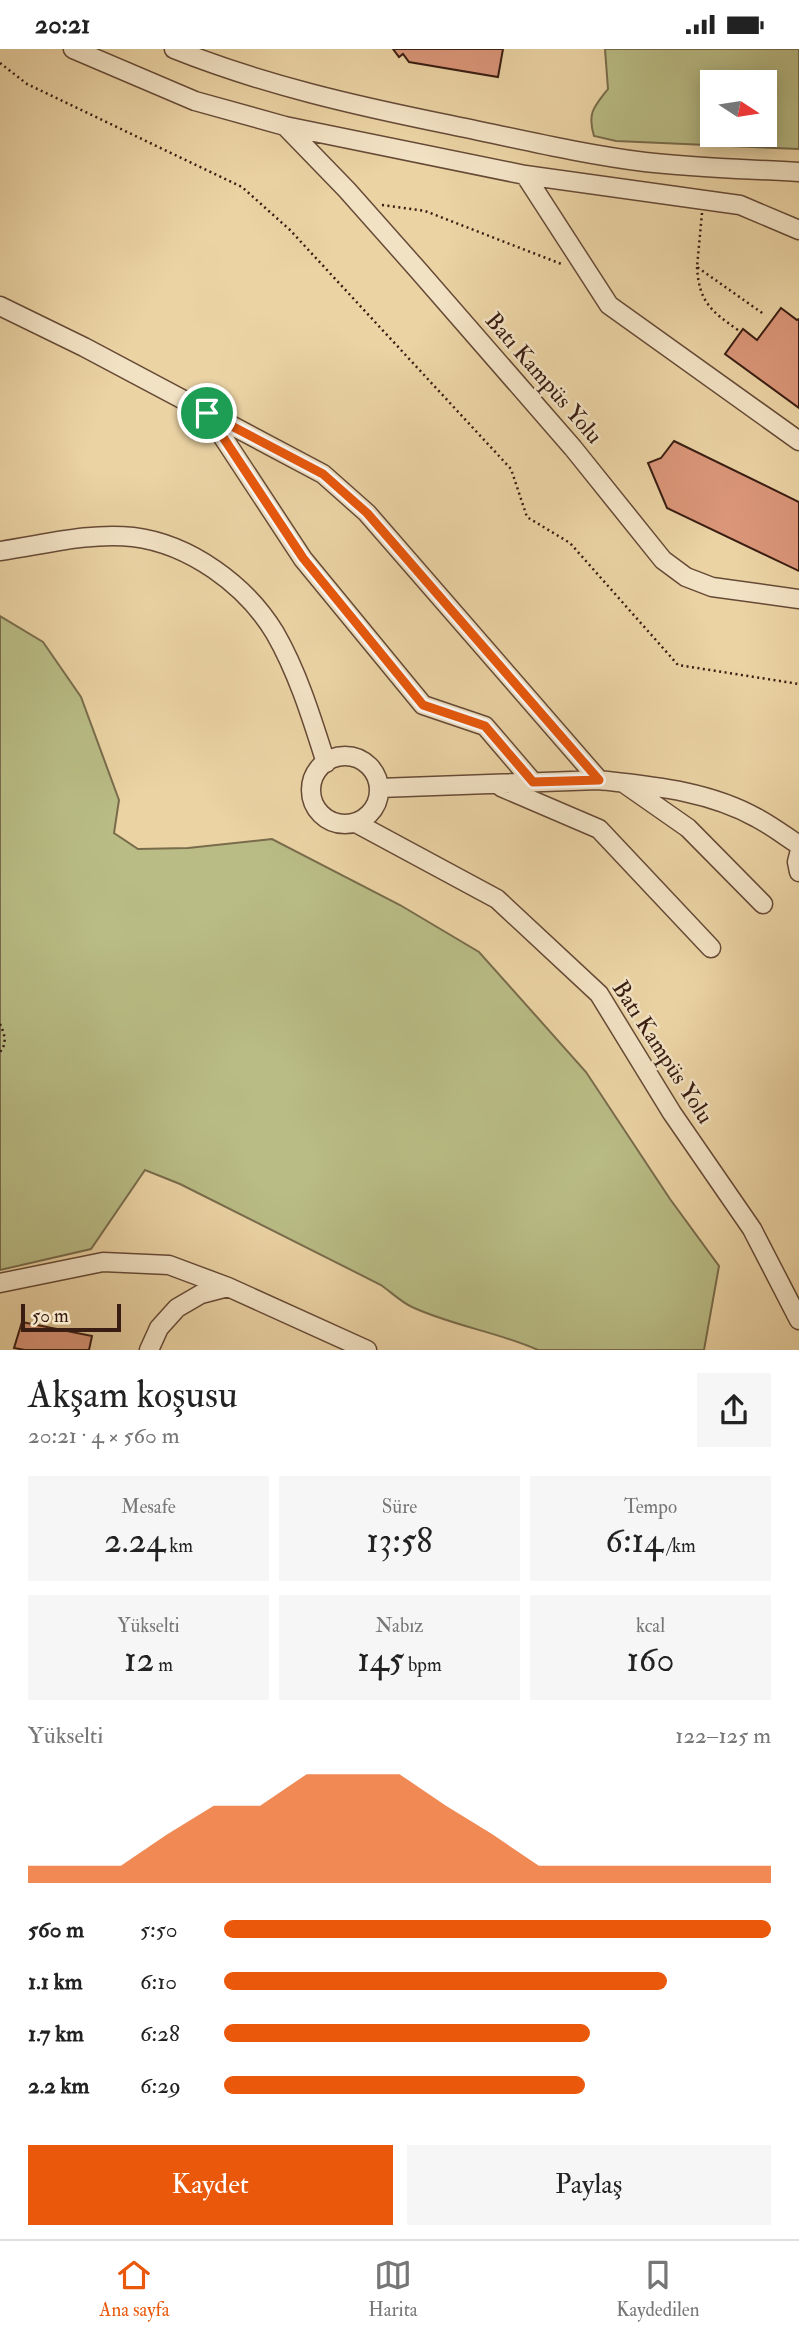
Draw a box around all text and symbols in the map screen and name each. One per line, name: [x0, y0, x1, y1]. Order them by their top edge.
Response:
text: 20:21: [35, 9, 90, 41]
north arrow: [700, 70, 777, 147]
map controls: [700, 70, 777, 147]
street label: Batı Kampüs Yolu: [478, 306, 609, 450]
pin: [177, 383, 237, 443]
icon: arrive: [188, 394, 226, 432]
street label: Batı Kampüs Yolu: [605, 975, 720, 1130]
scale bar: [21, 1301, 121, 1333]
text: 50 m: [32, 1304, 69, 1328]
text: Akşam koşusu: [28, 1371, 238, 1419]
button: share: [697, 1373, 771, 1447]
text: 20:21 · 4 × 560 m: [28, 1421, 180, 1450]
text: Mesafe: [121, 1495, 176, 1519]
text: Süre: [382, 1495, 417, 1519]
text: Tempo: [624, 1495, 677, 1519]
text: 2.24: [104, 1519, 165, 1563]
text: 13:58: [366, 1519, 433, 1563]
text: 6:14: [605, 1519, 663, 1563]
text: km: [165, 1534, 193, 1558]
text: /km: [663, 1534, 696, 1558]
text: Yükselti: [117, 1614, 180, 1638]
text: Nabız: [376, 1614, 423, 1638]
text: kcal: [636, 1614, 665, 1638]
text: 12: [124, 1638, 154, 1682]
text: 145: [357, 1638, 404, 1682]
text: 160: [627, 1638, 674, 1682]
text: m: [154, 1653, 173, 1677]
text: bpm: [404, 1653, 442, 1677]
text: Yükselti: [28, 1721, 103, 1750]
text: 122–125 m: [675, 1721, 771, 1750]
text: 560 m: [28, 1915, 84, 1944]
text: 5:50: [140, 1915, 178, 1944]
text: 1.1 km: [28, 1967, 83, 1996]
text: 6:10: [140, 1967, 177, 1996]
text: 1.7 km: [28, 2019, 84, 2048]
text: 6:28: [140, 2019, 180, 2048]
text: 2.2 km: [28, 2071, 89, 2100]
text: 6:29: [140, 2071, 181, 2100]
button: Kaydet: [28, 2145, 393, 2225]
button: Paylaş: [407, 2145, 771, 2225]
tab: Ana sayfa: [99, 2256, 169, 2322]
tab: Harita: [368, 2256, 418, 2322]
tab: Kaydedilen: [616, 2256, 700, 2322]

